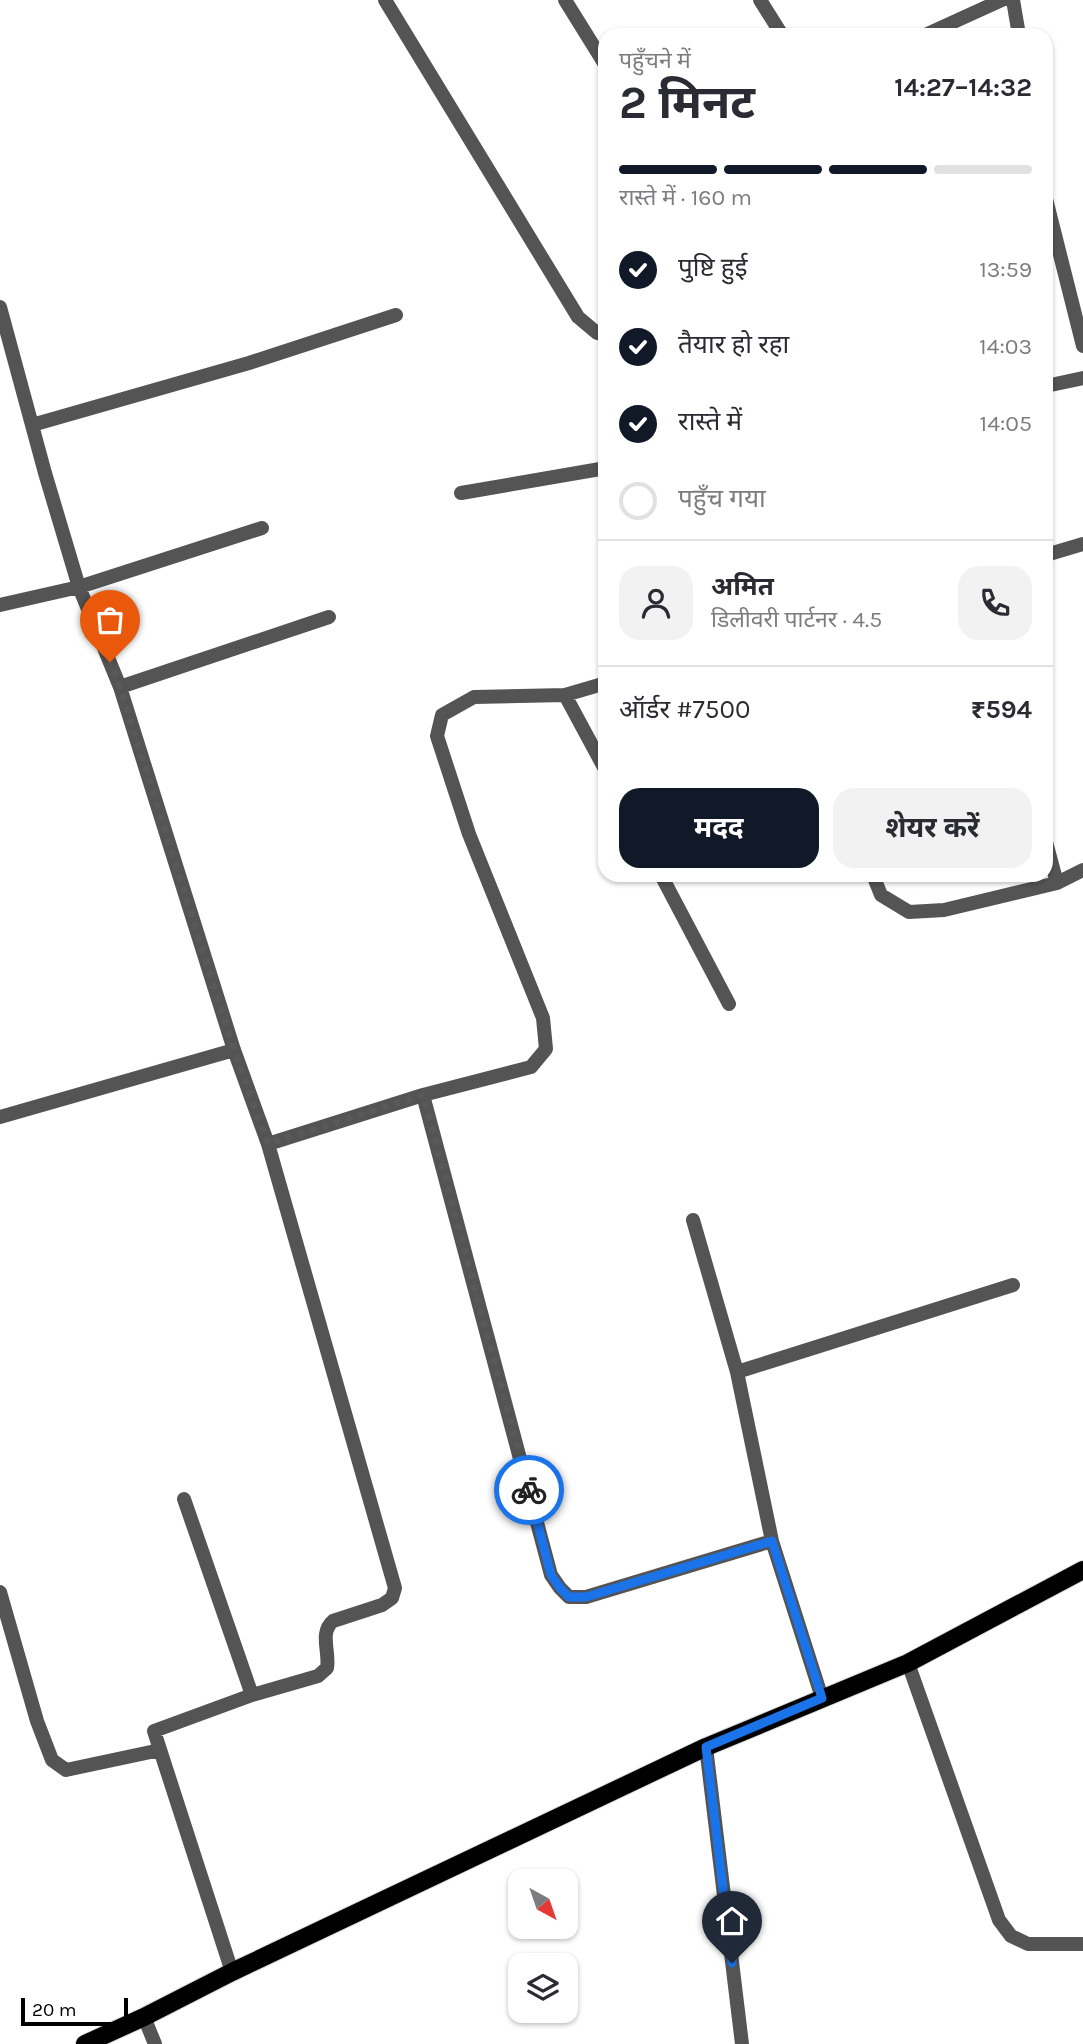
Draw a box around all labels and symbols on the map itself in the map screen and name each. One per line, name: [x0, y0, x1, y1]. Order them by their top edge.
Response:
pin: [80, 590, 140, 662]
courier: [494, 1455, 564, 1525]
north arrow: [508, 1869, 578, 1939]
pin: [702, 1891, 762, 1963]
scale bar: [21, 1995, 128, 2027]

